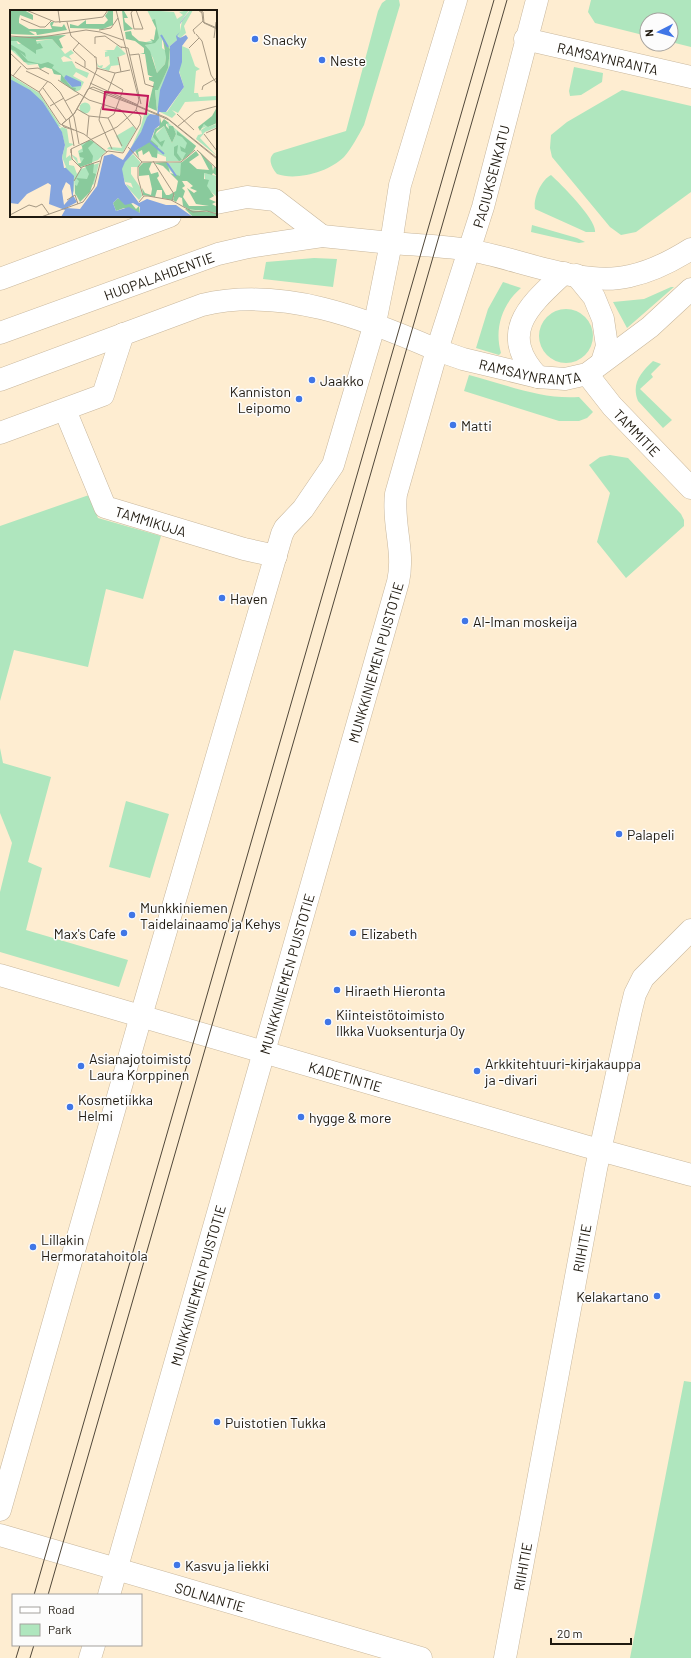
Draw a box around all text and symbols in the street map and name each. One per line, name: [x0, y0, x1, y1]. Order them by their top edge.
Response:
inset map: [10, 10, 217, 217]
north arrow: [639, 12, 679, 52]
text: N: [642, 29, 655, 37]
place label: Snacky: [263, 31, 307, 48]
marker: Snacky: [250, 34, 260, 44]
street label: RAMSAYNRANTA: [556, 38, 661, 78]
place label: Neste: [330, 52, 366, 69]
marker: Neste: [317, 55, 327, 65]
street label: PACIUKSENKATU: [468, 123, 513, 230]
street label: HUOPALAHDENTIE: [101, 248, 216, 303]
street label: RAMSAYNRANTA: [477, 355, 583, 387]
place label: Jaakko: [320, 372, 364, 389]
marker: Jaakko: [307, 375, 317, 385]
place label: Kanniston Leipomo: [230, 383, 291, 416]
marker: Kanniston Leipomo: [294, 394, 304, 404]
street label: TAMMITIE: [611, 405, 664, 460]
place label: Matti: [461, 417, 492, 434]
marker: Matti: [448, 420, 458, 430]
street label: TAMMIKUJA: [113, 502, 189, 540]
street label: MUNKKINIEMEN PUISTOTIE: [344, 580, 406, 745]
place label: Haven: [230, 590, 268, 607]
marker: Haven: [217, 593, 227, 603]
place label: Al-Iman moskeija: [473, 613, 577, 630]
marker: Al-Iman moskeija: [460, 616, 470, 626]
place label: Palapeli: [627, 826, 675, 843]
marker: Palapeli: [614, 829, 624, 839]
street label: MUNKKINIEMEN PUISTOTIE: [255, 891, 317, 1056]
place label: Munkkiniemen Taidelainaamo ja Kehys: [140, 899, 281, 932]
marker: Munkkiniemen Taidelainaamo ja Kehys: [127, 910, 137, 920]
place label: Max's Cafe: [54, 925, 116, 942]
place label: Elizabeth: [361, 925, 417, 942]
marker: Max's Cafe: [119, 928, 129, 938]
marker: Elizabeth: [348, 928, 358, 938]
place label: Hiraeth Hieronta: [345, 982, 445, 999]
marker: Hiraeth Hieronta: [332, 985, 342, 995]
place label: Kiinteistötoimisto Ilkka Vuoksenturja Oy: [336, 1006, 465, 1039]
marker: Kiinteistötoimisto Ilkka Vuoksenturja Oy: [323, 1017, 333, 1027]
place label: Asianajotoimisto Laura Korppinen: [89, 1050, 191, 1083]
place label: Arkkitehtuuri-kirjakauppa ja -divari: [484, 1055, 641, 1088]
street label: KADETINTIE: [307, 1057, 384, 1095]
marker: Asianajotoimisto Laura Korppinen: [76, 1061, 86, 1071]
marker: Arkkitehtuuri-kirjakauppa ja -divari: [472, 1066, 482, 1076]
place label: Kosmetiikka Helmi: [78, 1091, 153, 1124]
marker: Kosmetiikka Helmi: [65, 1102, 75, 1112]
place label: hygge & more: [309, 1109, 391, 1126]
marker: hygge & more: [296, 1112, 306, 1122]
street label: MUNKKINIEMEN PUISTOTIE: [166, 1203, 228, 1368]
street label: RIIHITIE: [568, 1223, 594, 1274]
place label: Lillakin Hermoratahoitola: [41, 1231, 148, 1264]
marker: Lillakin Hermoratahoitola: [28, 1242, 38, 1252]
place label: Kelakartano: [576, 1288, 649, 1305]
marker: Kelakartano: [652, 1291, 662, 1301]
place label: Puistotien Tukka: [225, 1414, 326, 1431]
marker: Puistotien Tukka: [212, 1417, 222, 1427]
street label: RIIHITIE: [509, 1541, 535, 1592]
place label: Kasvu ja liekki: [185, 1557, 269, 1574]
marker: Kasvu ja liekki: [172, 1560, 182, 1570]
street label: SOLNANTIE: [173, 1578, 247, 1615]
legend: [12, 1594, 142, 1646]
text: Road: [48, 1602, 75, 1616]
scale bar: [551, 1620, 631, 1646]
text: Park: [48, 1622, 72, 1636]
text: 20 m: [557, 1626, 583, 1640]

